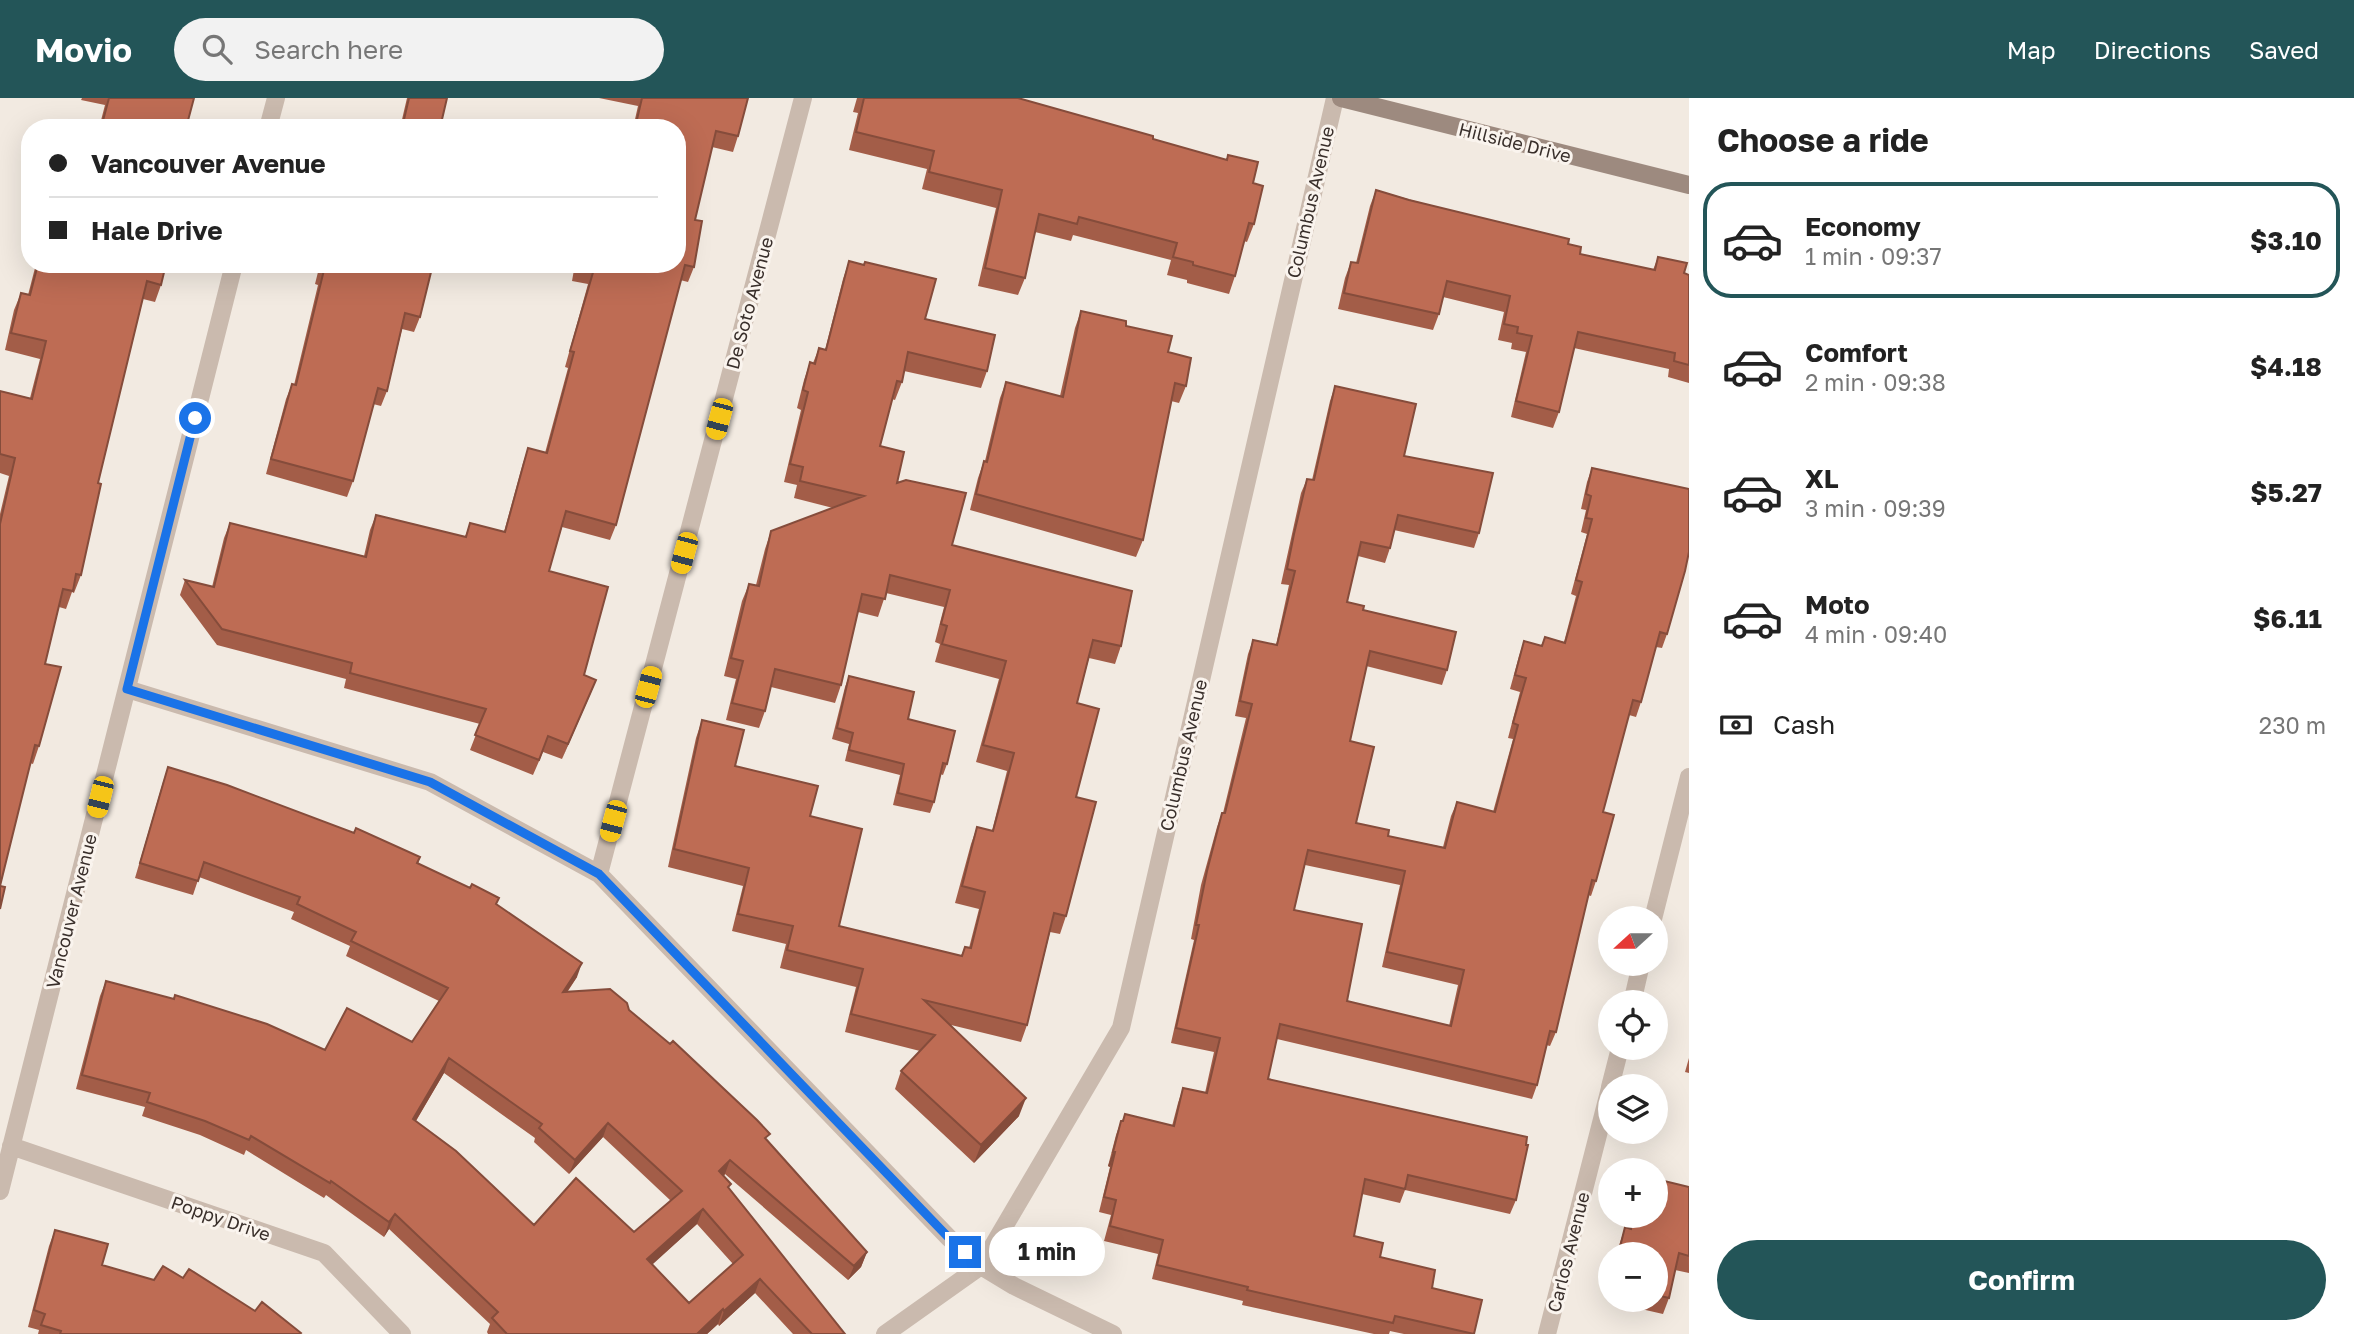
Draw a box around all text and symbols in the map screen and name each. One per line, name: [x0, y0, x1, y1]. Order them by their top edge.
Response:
search box: [174, 18, 664, 81]
text: Movio: [35, 30, 132, 69]
icon: search: [198, 30, 236, 68]
text: Search here: [254, 34, 403, 65]
text: Map: [2007, 35, 2056, 64]
text: Directions: [2094, 35, 2211, 64]
text: Saved: [2249, 35, 2319, 64]
street label: Hillside Drive: [1457, 117, 1573, 167]
text: Choose a ride: [1717, 121, 1929, 159]
street label: Columbus Avenue: [1282, 124, 1338, 280]
text: Vancouver Avenue: [91, 148, 326, 179]
icon: car: [1721, 209, 1784, 272]
text: Economy: [1805, 211, 1921, 242]
text: Hale Drive: [91, 215, 223, 246]
text: $3.10: [2250, 225, 2322, 256]
street label: De Soto Avenue: [721, 235, 777, 371]
text: 1 min · 09:37: [1805, 242, 1942, 270]
icon: car: [1721, 335, 1784, 398]
text: Comfort: [1805, 337, 1908, 368]
text: $4.18: [2250, 351, 2322, 382]
text: 2 min · 09:38: [1805, 368, 1946, 396]
car: [704, 396, 735, 442]
route start: [179, 402, 211, 434]
icon: car: [1721, 461, 1784, 524]
text: XL: [1805, 463, 1839, 494]
text: $5.27: [2250, 477, 2322, 508]
text: 3 min · 09:39: [1805, 494, 1946, 522]
car: [669, 530, 700, 576]
icon: car: [1721, 587, 1784, 650]
text: Moto: [1805, 589, 1870, 620]
text: $6.11: [2253, 603, 2322, 634]
text: 4 min · 09:40: [1805, 620, 1947, 648]
car: [633, 664, 664, 710]
street label: Columbus Avenue: [1155, 677, 1211, 833]
icon: cash: [1717, 706, 1755, 744]
text: Cash: [1773, 709, 1835, 740]
text: 230 m: [2259, 711, 2326, 739]
car: [85, 774, 116, 820]
car: [598, 798, 629, 844]
street label: Vancouver Avenue: [41, 831, 101, 991]
north arrow: [1598, 906, 1668, 976]
map controls: [1598, 906, 1668, 1312]
button: locate: [1598, 990, 1668, 1060]
button: layers: [1598, 1074, 1668, 1144]
button: +: [1598, 1158, 1668, 1228]
street label: Carlos Avenue: [1542, 1189, 1594, 1315]
street label: Poppy Drive: [169, 1191, 273, 1245]
callout: 1 min: [990, 1228, 1105, 1276]
route end: [949, 1236, 981, 1268]
text: 1 min: [1018, 1237, 1076, 1265]
button: Confirm: [1717, 1240, 2326, 1320]
button: −: [1598, 1242, 1668, 1312]

